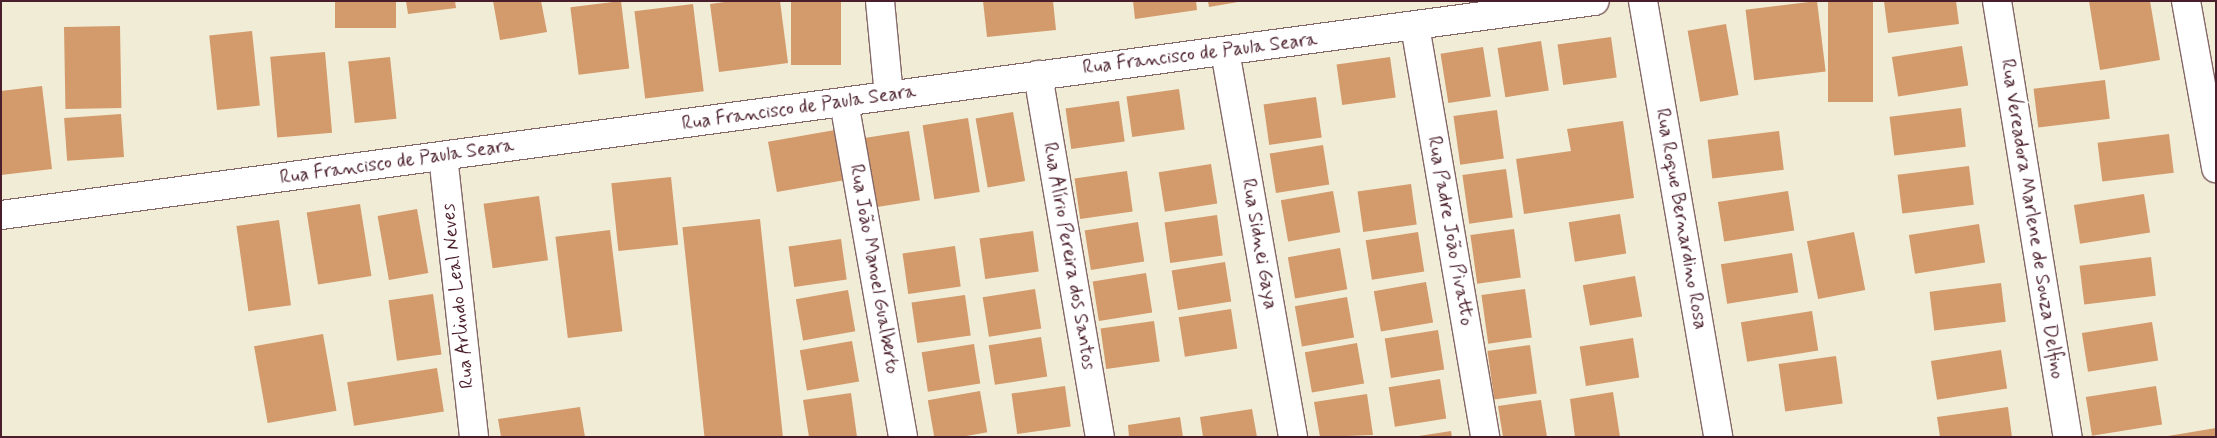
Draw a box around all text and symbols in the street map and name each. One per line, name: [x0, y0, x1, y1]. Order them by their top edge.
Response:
street label: Rua Francisco de Paula Seara: [1081, 28, 1319, 80]
street label: Rua Vereadora Marlene de Souza Delfino: [1996, 58, 2068, 380]
street label: Rua Francisco de Paula Seara: [681, 80, 917, 136]
street label: Rua Roque Bernardino Rosa: [1650, 107, 1712, 331]
street label: Rua Francisco de Paula Seara: [279, 134, 515, 190]
street label: Rua Padre João Pivatto: [1422, 137, 1478, 325]
street label: Rua Alírio Pereira dos Santos: [1038, 141, 1100, 371]
street label: Rua João Manoel Gualberto: [844, 162, 904, 376]
street label: Rua Sidnei Gaya: [1236, 177, 1282, 311]
street label: Rua Arlindo Leal Neves: [437, 203, 479, 389]

